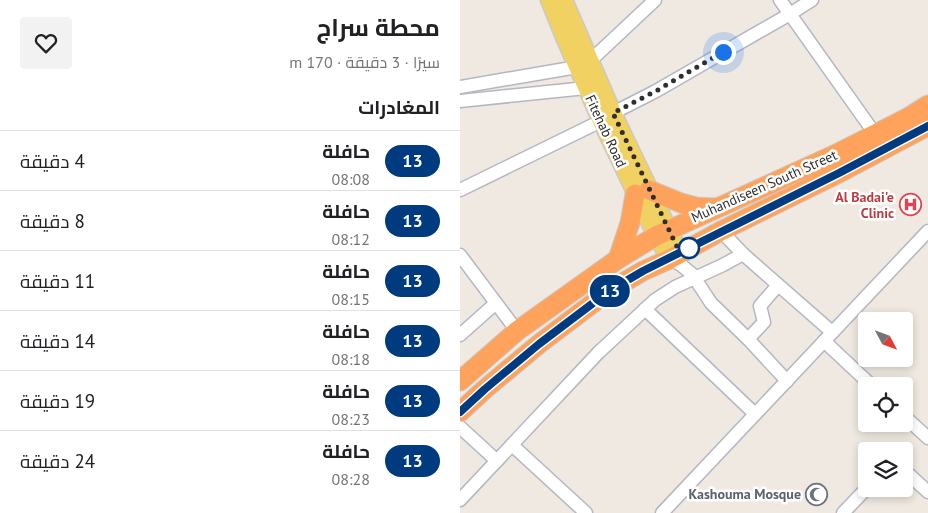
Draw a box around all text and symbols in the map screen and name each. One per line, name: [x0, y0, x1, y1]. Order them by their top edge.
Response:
text: محطة سراج: [317, 12, 440, 43]
button: heart: [20, 17, 72, 69]
your location: [711, 40, 736, 65]
text: سيرًا · 3 دقيقة · 170 m: [289, 52, 440, 72]
street label: Fitehab Road: [581, 92, 631, 170]
text: المغادرات: [358, 95, 440, 119]
text: حافلة: [322, 139, 370, 163]
street label: Muhandiseen South Street: [688, 146, 840, 226]
text: 4 دقيقة: [20, 149, 85, 173]
text: 13: [402, 149, 423, 172]
text: 08:08: [332, 169, 370, 189]
place label: Al Badai'e Clinic: [835, 188, 894, 222]
hospital icon: Al Badai'e Clinic: [898, 193, 922, 217]
text: حافلة: [322, 199, 370, 223]
text: 8 دقيقة: [20, 209, 85, 233]
text: 13: [402, 209, 423, 232]
text: 08:12: [332, 229, 370, 249]
unlabelled marker: [678, 237, 700, 259]
text: حافلة: [322, 259, 370, 283]
text: 11 دقيقة: [20, 269, 95, 293]
text: 13: [402, 269, 423, 292]
line badge: 13: [588, 275, 632, 307]
text: 13: [600, 279, 620, 302]
text: 08:15: [332, 289, 370, 309]
north arrow: [858, 312, 912, 368]
map controls: [858, 312, 913, 497]
text: حافلة: [322, 319, 370, 343]
text: 14 دقيقة: [20, 329, 95, 353]
text: 13: [402, 329, 423, 352]
text: 08:18: [332, 349, 370, 369]
button: locate: [858, 377, 913, 432]
text: حافلة: [322, 379, 370, 403]
text: 19 دقيقة: [20, 389, 95, 413]
text: 13: [402, 389, 423, 412]
text: 08:23: [332, 409, 370, 429]
text: حافلة: [322, 439, 370, 463]
button: layers: [858, 442, 913, 497]
text: 24 دقيقة: [20, 449, 95, 473]
text: 13: [402, 449, 423, 472]
text: 08:28: [332, 469, 370, 489]
mosque icon: Kashouma Mosque: [805, 482, 829, 506]
place label: Kashouma Mosque: [689, 485, 801, 503]

